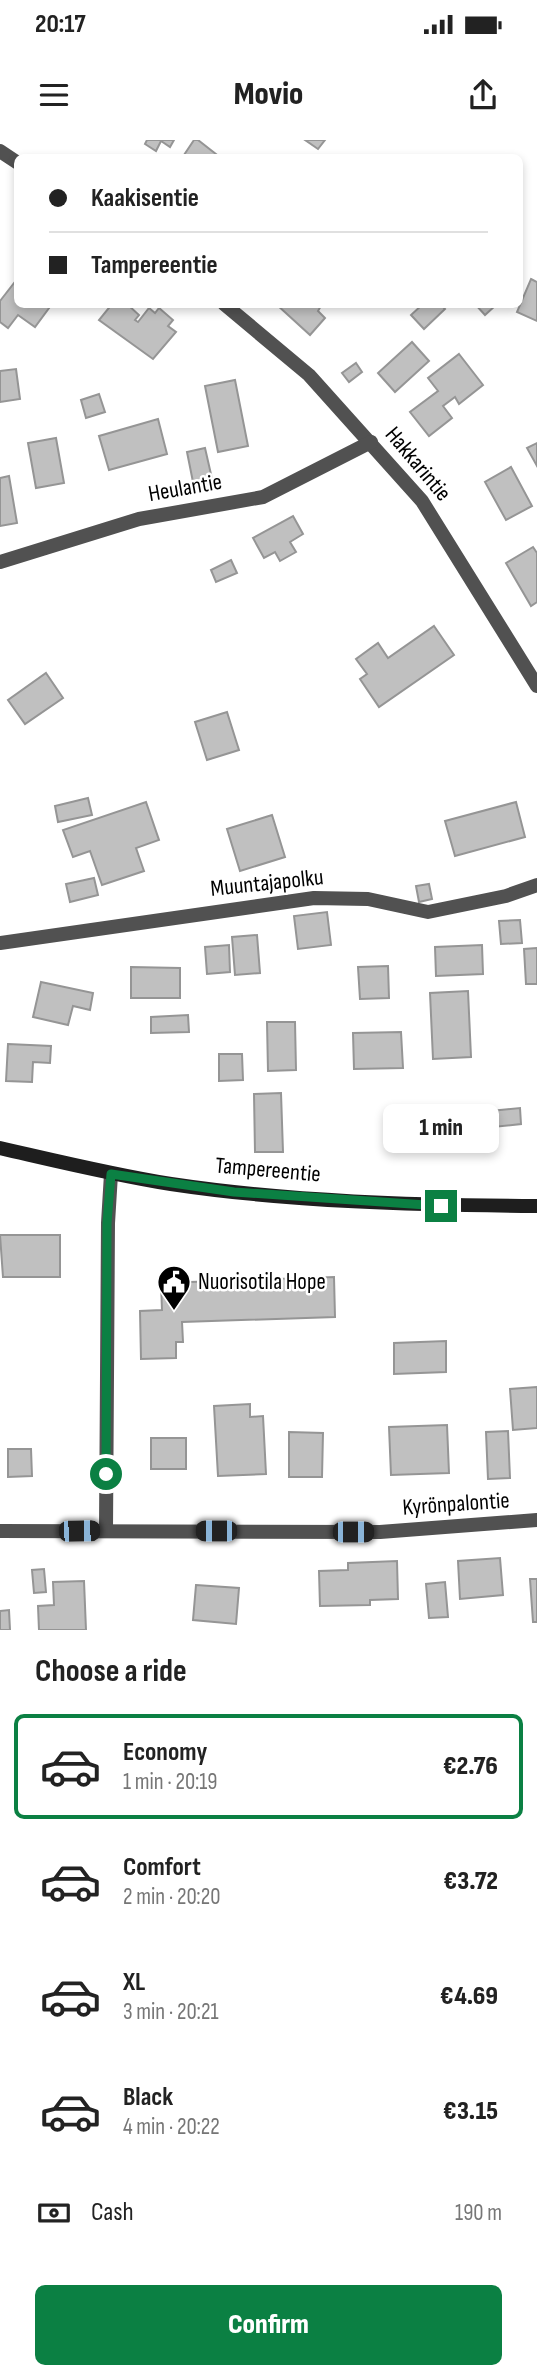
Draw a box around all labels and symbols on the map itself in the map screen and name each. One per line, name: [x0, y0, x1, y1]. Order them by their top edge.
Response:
street label: Hakkarintie: [379, 421, 457, 507]
street label: Heulantie: [146, 468, 224, 508]
street label: Muuntajapolku: [209, 863, 325, 903]
callout: 1 min: [383, 1104, 499, 1154]
street label: Tampereentie: [214, 1151, 322, 1189]
route end: [425, 1190, 457, 1222]
public building icon: Nuorisotila Hope: [155, 1263, 193, 1312]
place label: Nuorisotila Hope: [198, 1268, 326, 1296]
route start: [90, 1458, 122, 1490]
street label: Kyrönpalontie: [402, 1486, 510, 1522]
car: [58, 1520, 101, 1542]
car: [196, 1521, 238, 1542]
car: [333, 1522, 375, 1543]

